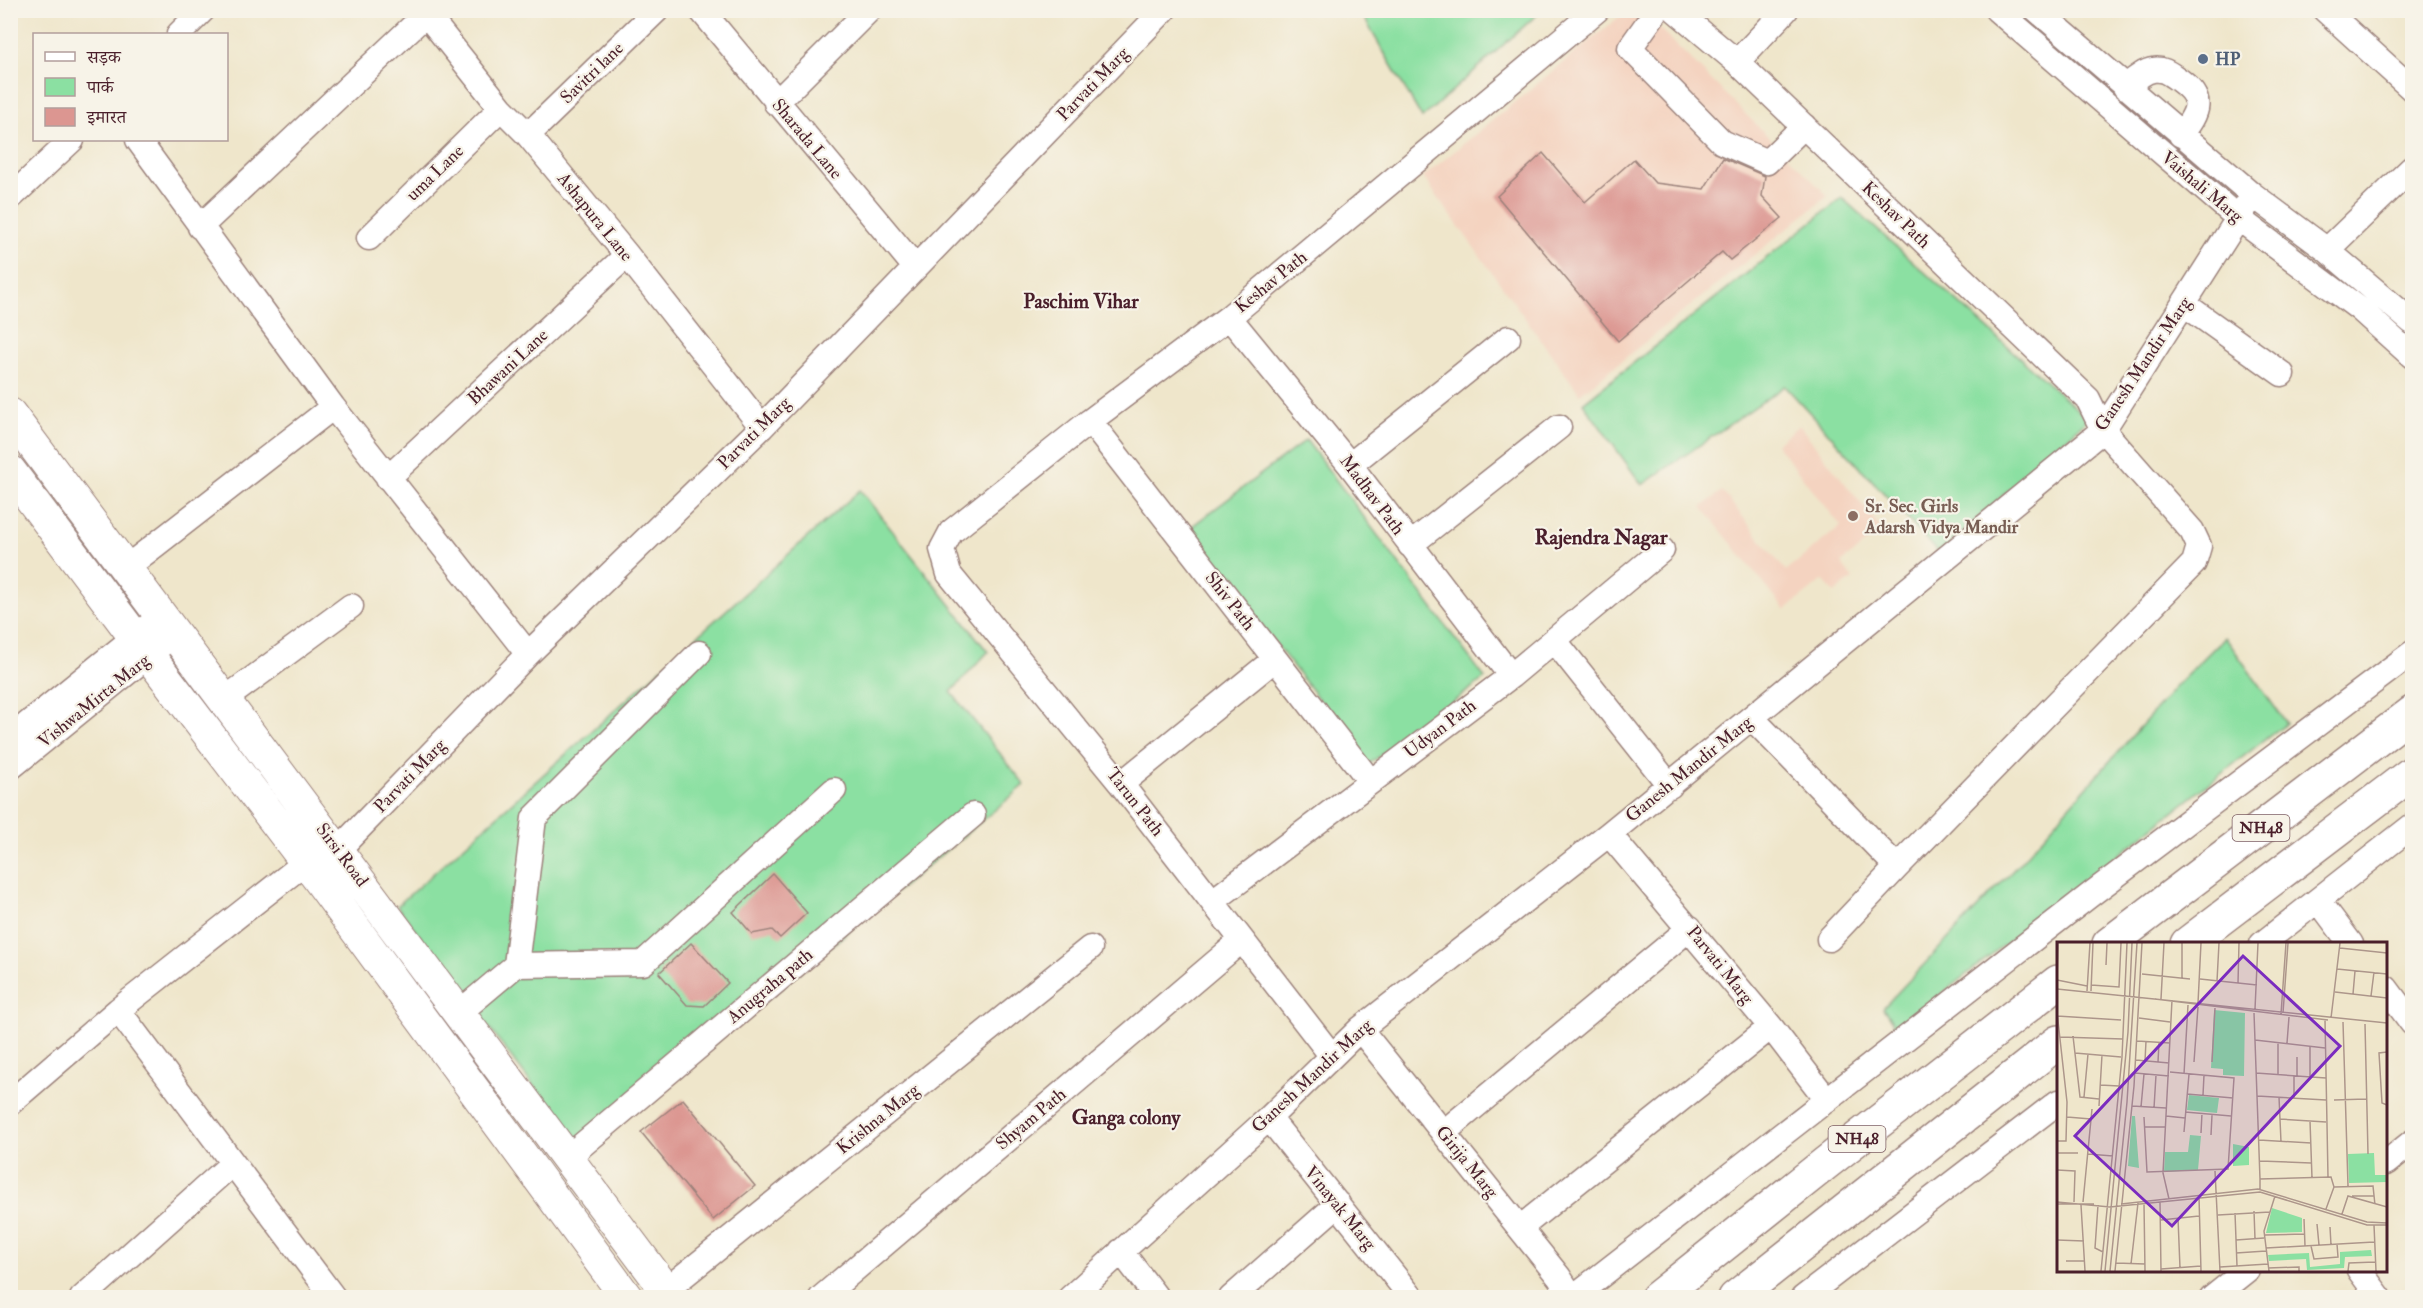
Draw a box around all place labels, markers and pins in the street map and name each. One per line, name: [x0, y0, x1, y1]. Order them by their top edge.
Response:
place label: HP: [2215, 48, 2241, 71]
marker: HP: [2196, 52, 2210, 66]
place label: Sr. Sec. Girls Adarsh Vidya Mandir: [1864, 495, 2019, 539]
marker: Sr. Sec. Girls Adarsh Vidya Mandir: [1846, 509, 1860, 523]

